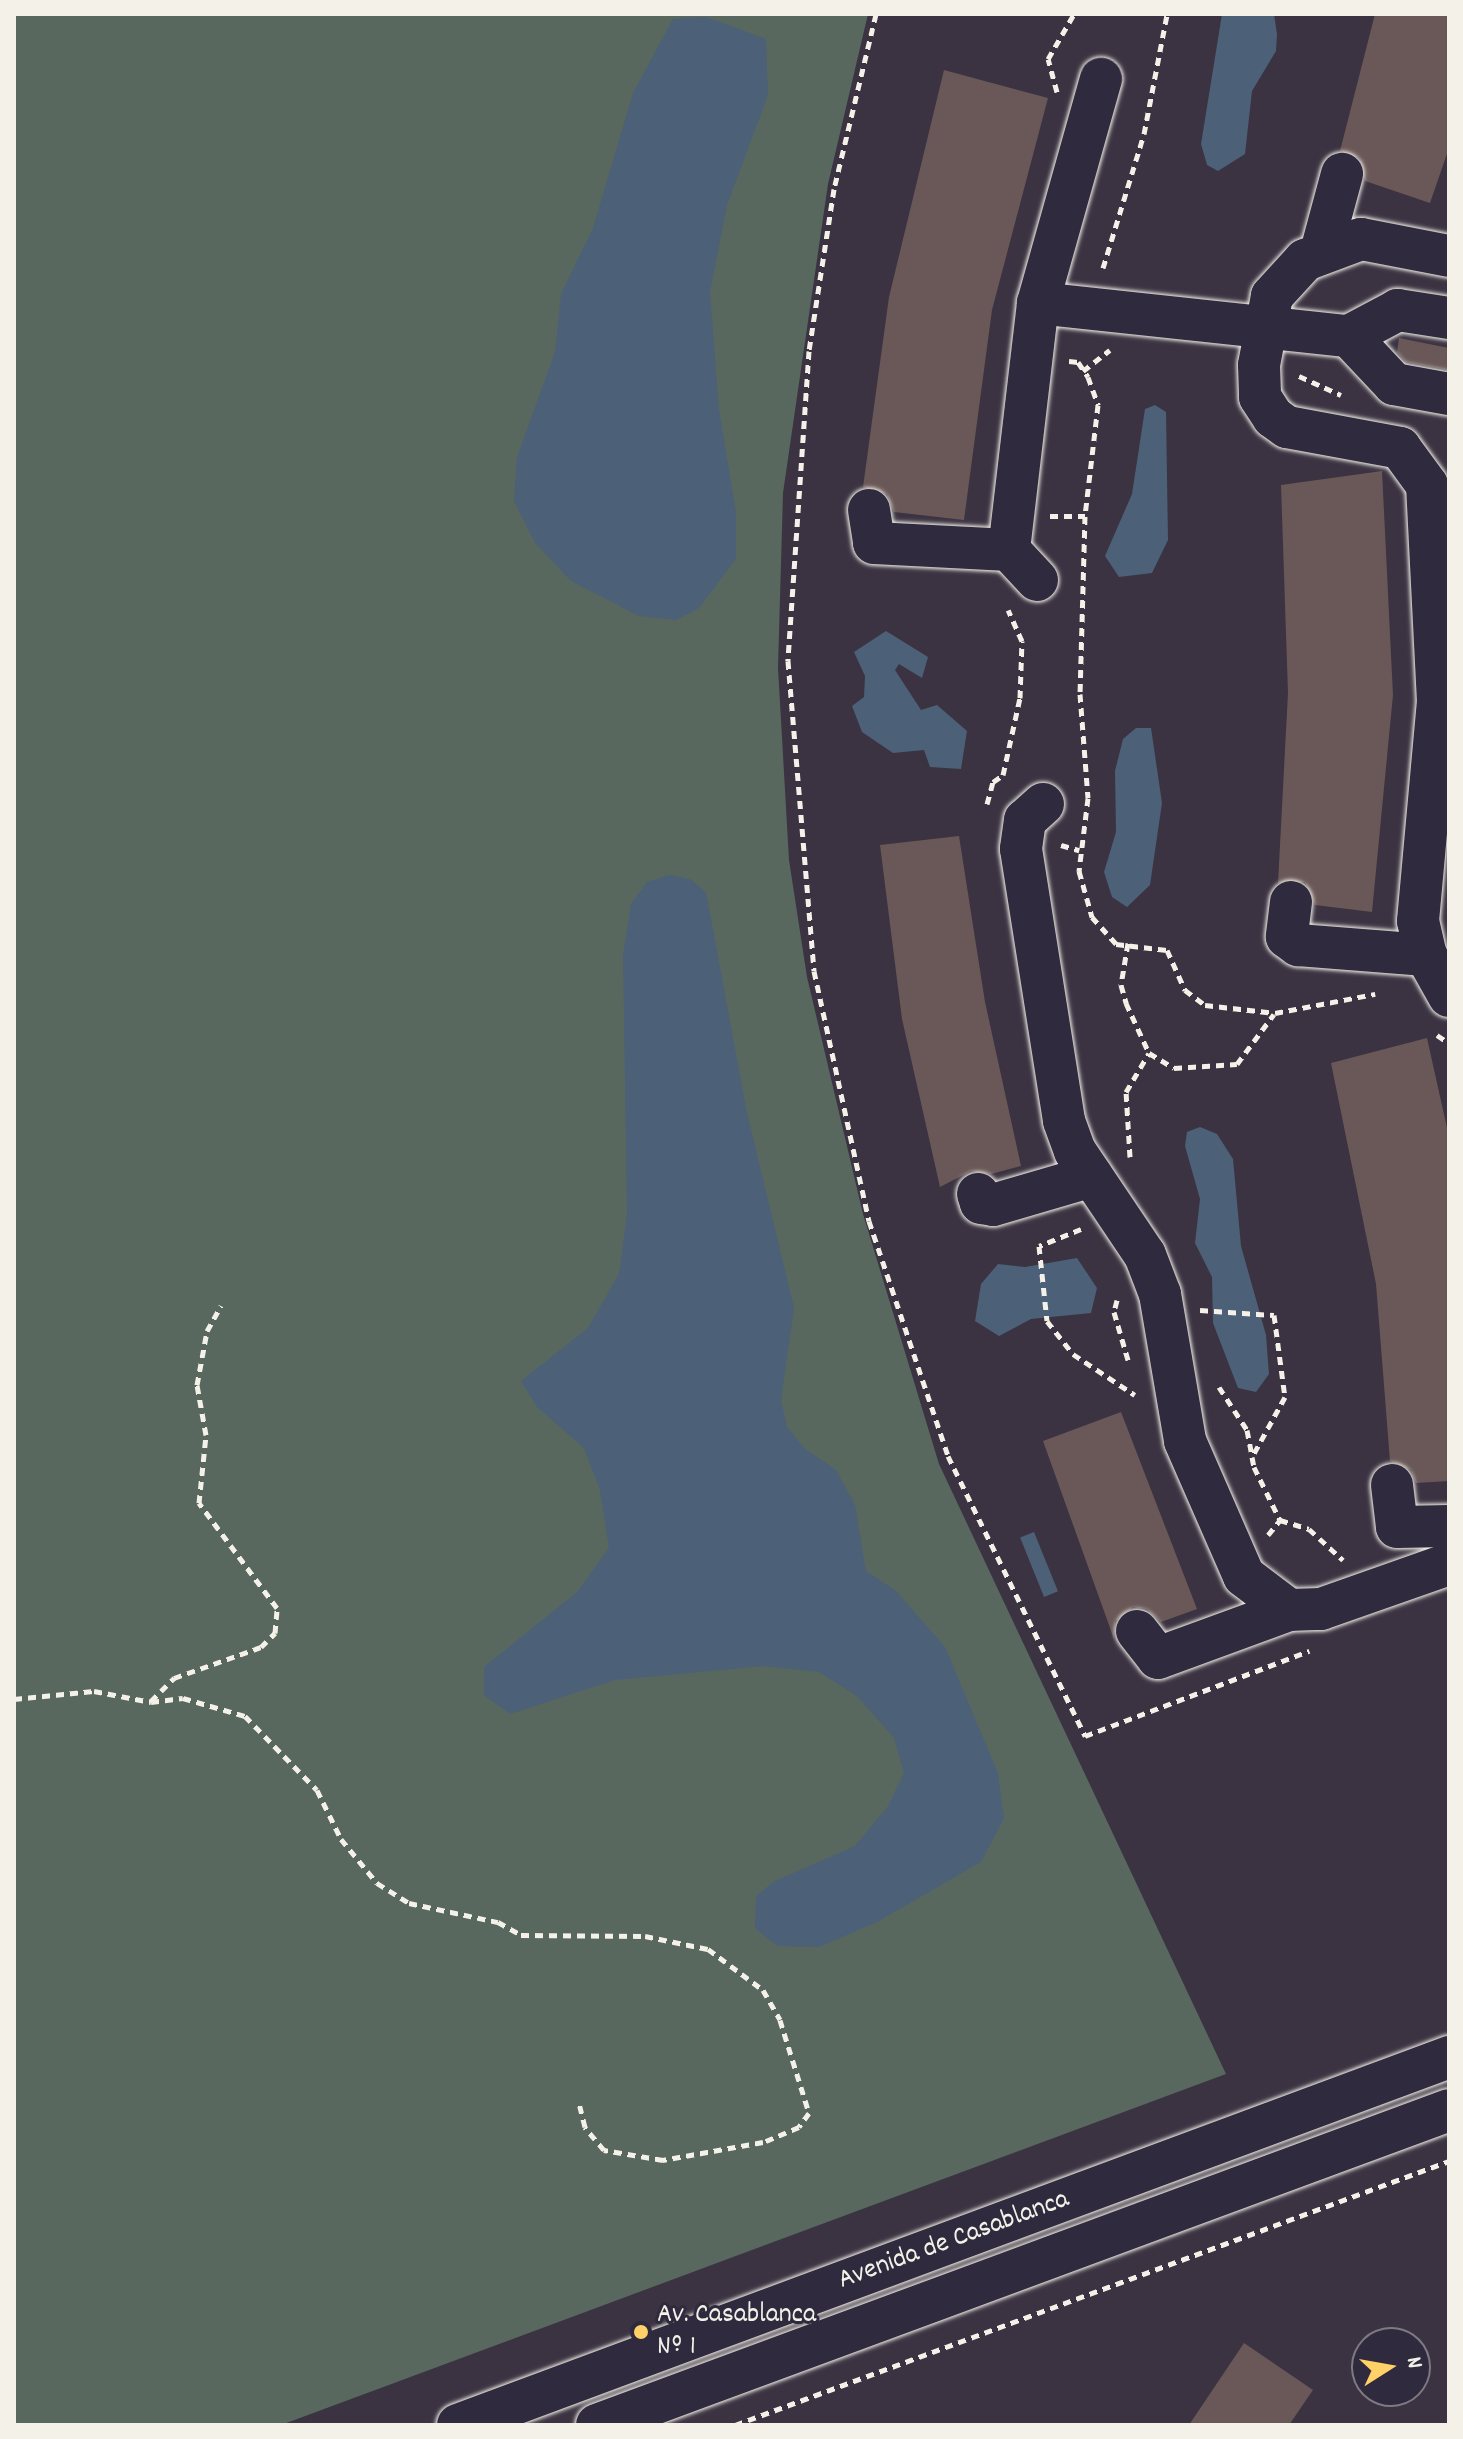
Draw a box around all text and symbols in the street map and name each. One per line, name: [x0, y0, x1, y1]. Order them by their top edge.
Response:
street label: Avenida de Casablanca: [834, 2184, 1074, 2298]
place label: Av. Casablanca Nº 1: [657, 2299, 816, 2365]
marker: Av. Casablanca Nº 1: [632, 2323, 650, 2341]
north arrow: [1351, 2327, 1431, 2407]
text: N: [1397, 2354, 1429, 2371]

